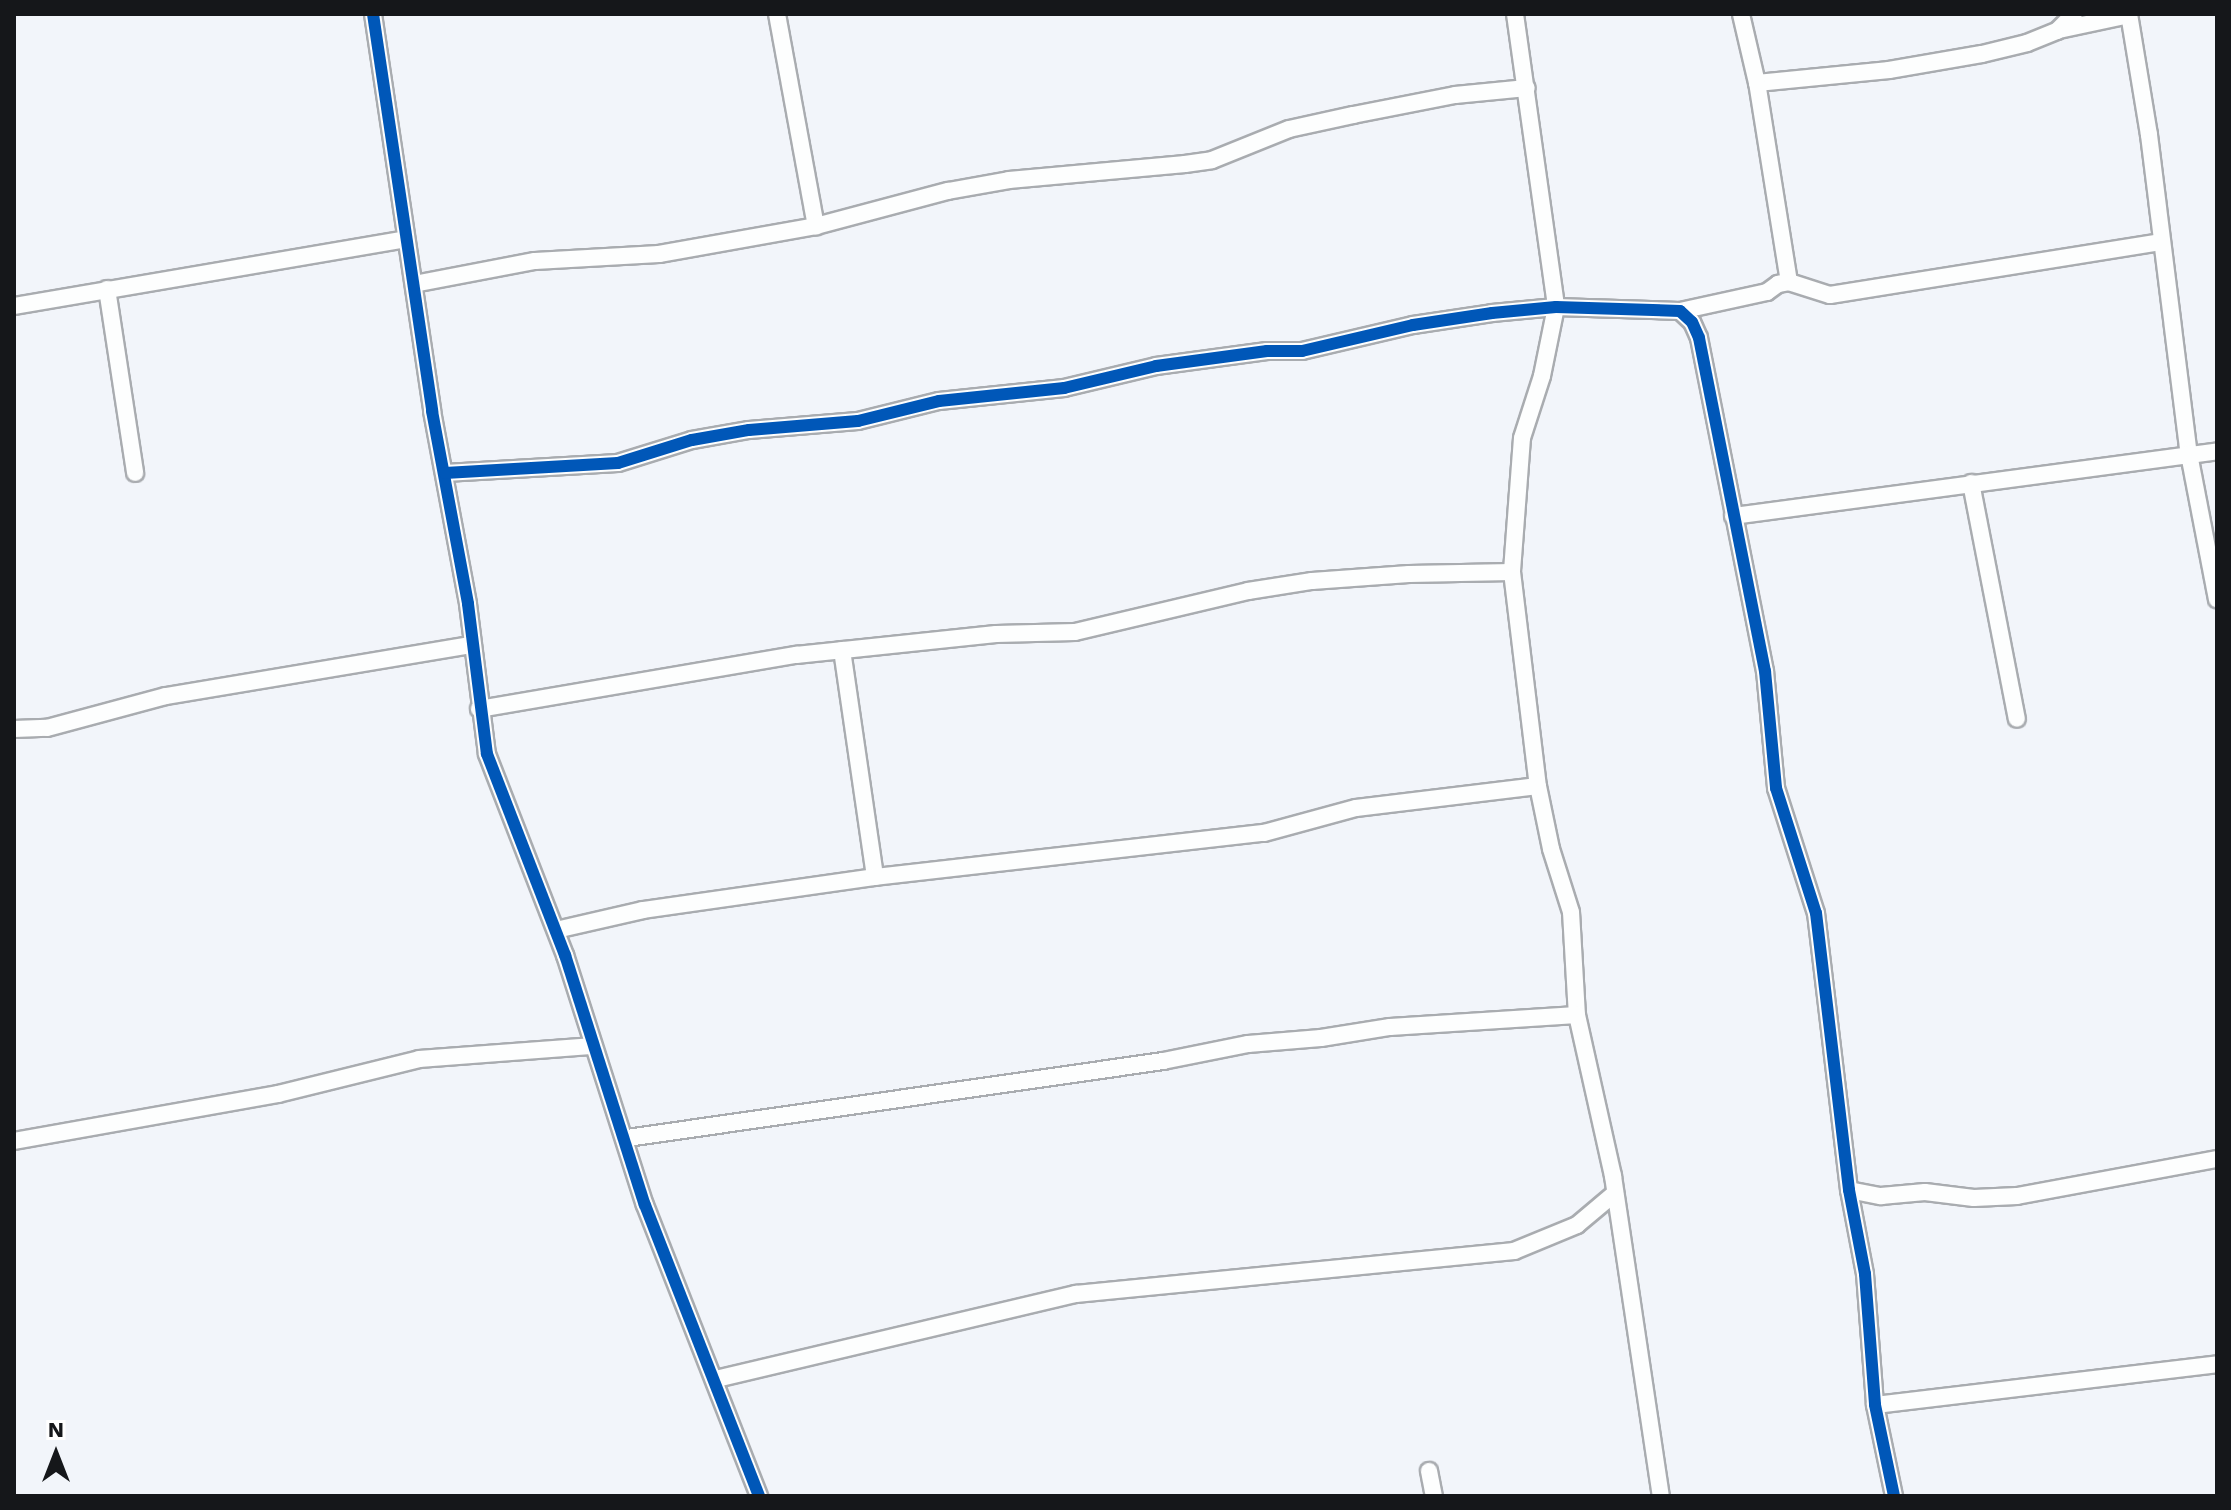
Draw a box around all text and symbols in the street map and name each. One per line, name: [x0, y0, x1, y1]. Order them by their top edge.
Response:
north arrow: [16, 1414, 96, 1494]
text: N: [48, 1417, 64, 1442]

